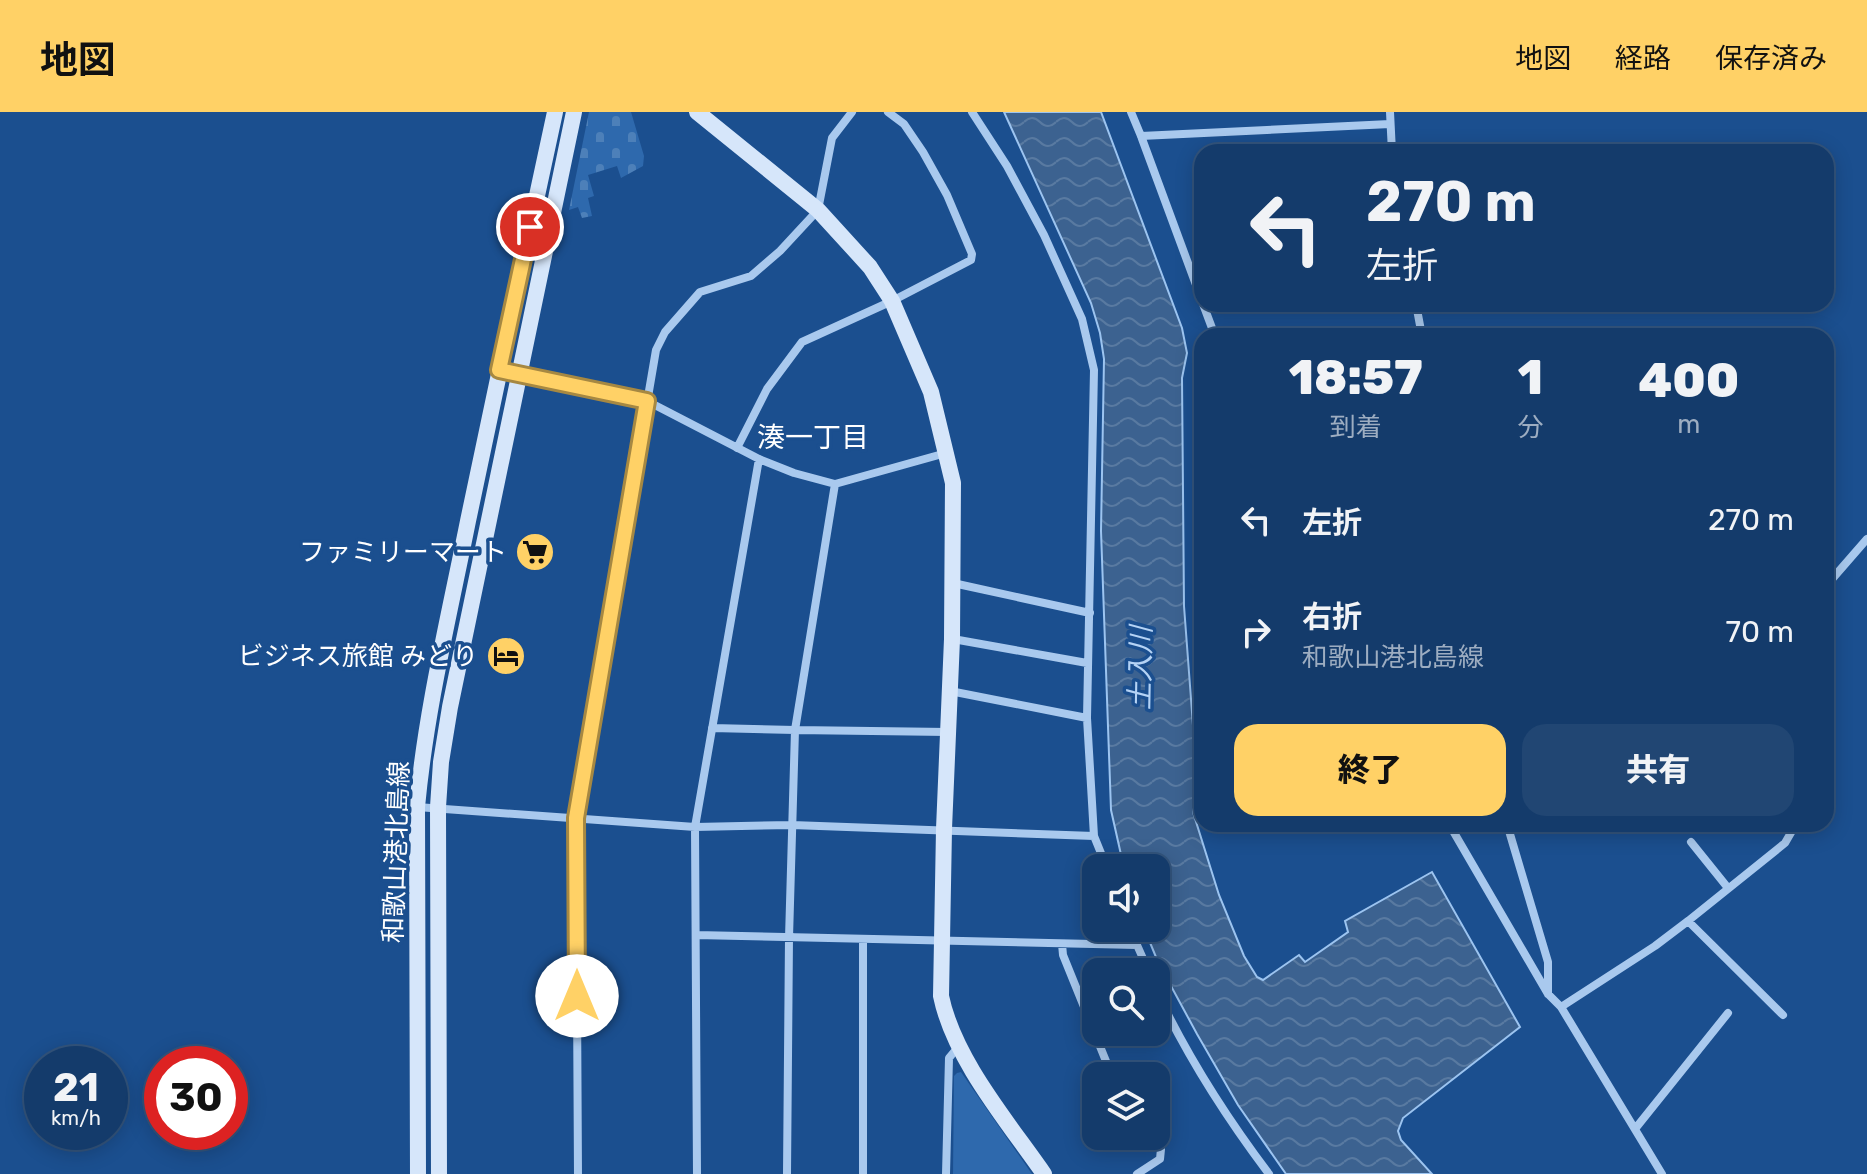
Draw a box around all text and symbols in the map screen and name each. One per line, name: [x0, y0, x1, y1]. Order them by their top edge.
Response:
text: 地図: [40, 37, 116, 83]
text: 地図: [1515, 42, 1571, 75]
text: 経路: [1615, 42, 1671, 75]
text: 保存済み: [1715, 42, 1827, 75]
text: 270 m: [1366, 169, 1536, 235]
icon: left: [1234, 176, 1338, 280]
pin: [496, 193, 564, 261]
icon: arrive: [508, 205, 552, 249]
text: 左折: [1366, 244, 1438, 287]
text: 18:57: [1289, 349, 1423, 406]
text: 1: [1518, 349, 1543, 406]
text: 400: [1638, 352, 1739, 409]
text: m: [1677, 409, 1700, 440]
text: 到着: [1330, 412, 1382, 443]
text: 分: [1517, 412, 1544, 443]
district label: 湊一丁目: [757, 421, 869, 454]
icon: left: [1234, 498, 1278, 542]
text: 270 m: [1708, 502, 1794, 538]
text: 左折: [1302, 505, 1362, 541]
supermarket icon: ファミリーマート: [514, 531, 556, 573]
place label: ファミリーマート: [299, 537, 507, 568]
text: 右折: [1302, 599, 1362, 635]
icon: right: [1234, 610, 1278, 654]
text: 70 m: [1726, 614, 1794, 650]
water label: 土入川: [1123, 623, 1158, 710]
hotel icon: ビジネス旅館 みどり: [485, 635, 527, 677]
place label: ビジネス旅館 みどり: [238, 641, 478, 672]
text: 和歌山港北島線: [1302, 642, 1484, 673]
button: 終了: [1234, 724, 1506, 816]
button: 共有: [1522, 724, 1794, 816]
street label: 和歌山港北島線: [378, 761, 415, 944]
map controls: [1082, 854, 1170, 1150]
button: sound: [1082, 854, 1170, 942]
position arrow: [535, 954, 619, 1038]
button: search: [1082, 958, 1170, 1046]
speed limit sign: 30: [144, 1046, 248, 1150]
button: layers: [1082, 1062, 1170, 1150]
text: 21: [53, 1064, 99, 1111]
text: km/h: [51, 1106, 101, 1130]

